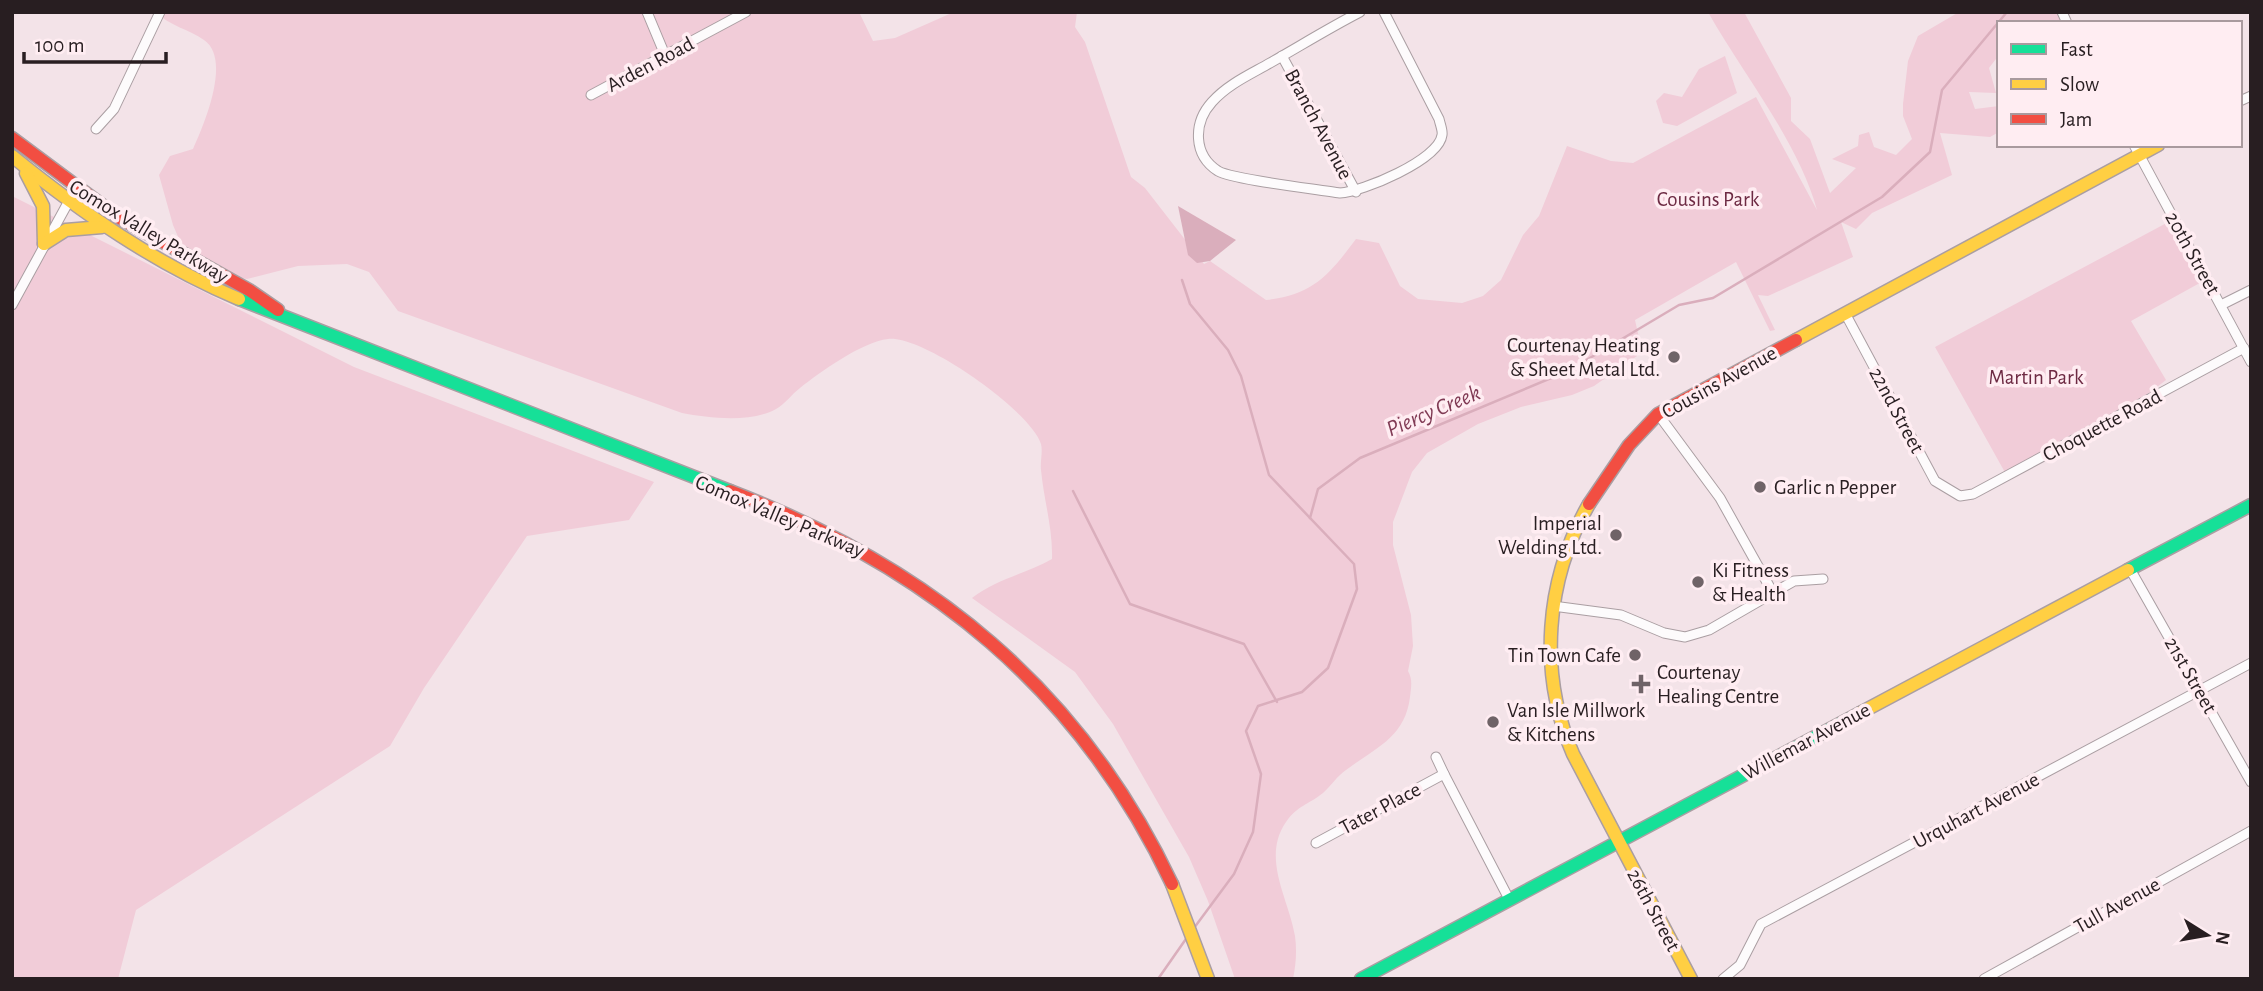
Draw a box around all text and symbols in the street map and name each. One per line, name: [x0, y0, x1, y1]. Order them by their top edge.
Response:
scale bar: [24, 21, 166, 65]
legend: [1997, 21, 2242, 147]
street label: Arden Road: [603, 33, 697, 96]
text: 100 m: [35, 35, 85, 56]
text: Fast: [2060, 39, 2093, 60]
street label: Branch Avenue: [1281, 66, 1356, 183]
text: Slow: [2060, 74, 2099, 95]
text: Jam: [2060, 109, 2092, 130]
street label: Comox Valley Parkway: [66, 176, 232, 287]
park label: Cousins Park: [1657, 189, 1760, 210]
street label: 20th Street: [2161, 208, 2224, 298]
place label: Courtenay Heating & Sheet Metal Ltd.: [1507, 335, 1661, 380]
street label: Cousins Avenue: [1658, 342, 1780, 423]
marker: Courtenay Heating & Sheet Metal Ltd.: [1666, 349, 1682, 365]
street label: 22nd Street: [1865, 364, 1928, 457]
park label: Martin Park: [1989, 367, 2084, 388]
water label: Piercy Creek: [1383, 381, 1484, 441]
street label: Choquette Road: [2039, 385, 2165, 466]
street label: Comox Valley Parkway: [692, 471, 867, 562]
place label: Garlic n Pepper: [1774, 477, 1897, 498]
marker: Garlic n Pepper: [1752, 479, 1768, 495]
place label: Imperial Welding Ltd.: [1498, 513, 1602, 558]
marker: Imperial Welding Ltd.: [1608, 527, 1624, 543]
place label: Ki Fitness & Health: [1712, 560, 1789, 605]
marker: Ki Fitness & Health: [1690, 574, 1706, 590]
street label: 21st Street: [2160, 634, 2221, 717]
place label: Tin Town Cafe: [1508, 645, 1621, 666]
marker: Tin Town Cafe: [1627, 647, 1643, 663]
place label: Courtenay Healing Centre: [1657, 662, 1779, 707]
marker: Courtenay Healing Centre: [1631, 674, 1651, 694]
street label: Willemar Avenue: [1739, 699, 1874, 784]
place label: Van Isle Millwork & Kitchens: [1507, 700, 1646, 745]
marker: Van Isle Millwork & Kitchens: [1485, 714, 1501, 730]
street label: Urquhart Avenue: [1910, 768, 2043, 852]
street label: Tater Place: [1336, 778, 1424, 838]
street label: 26th Street: [1623, 866, 1684, 955]
street label: Tull Avenue: [2071, 873, 2164, 938]
north arrow: [2172, 900, 2242, 970]
text: N: [2212, 930, 2233, 946]

